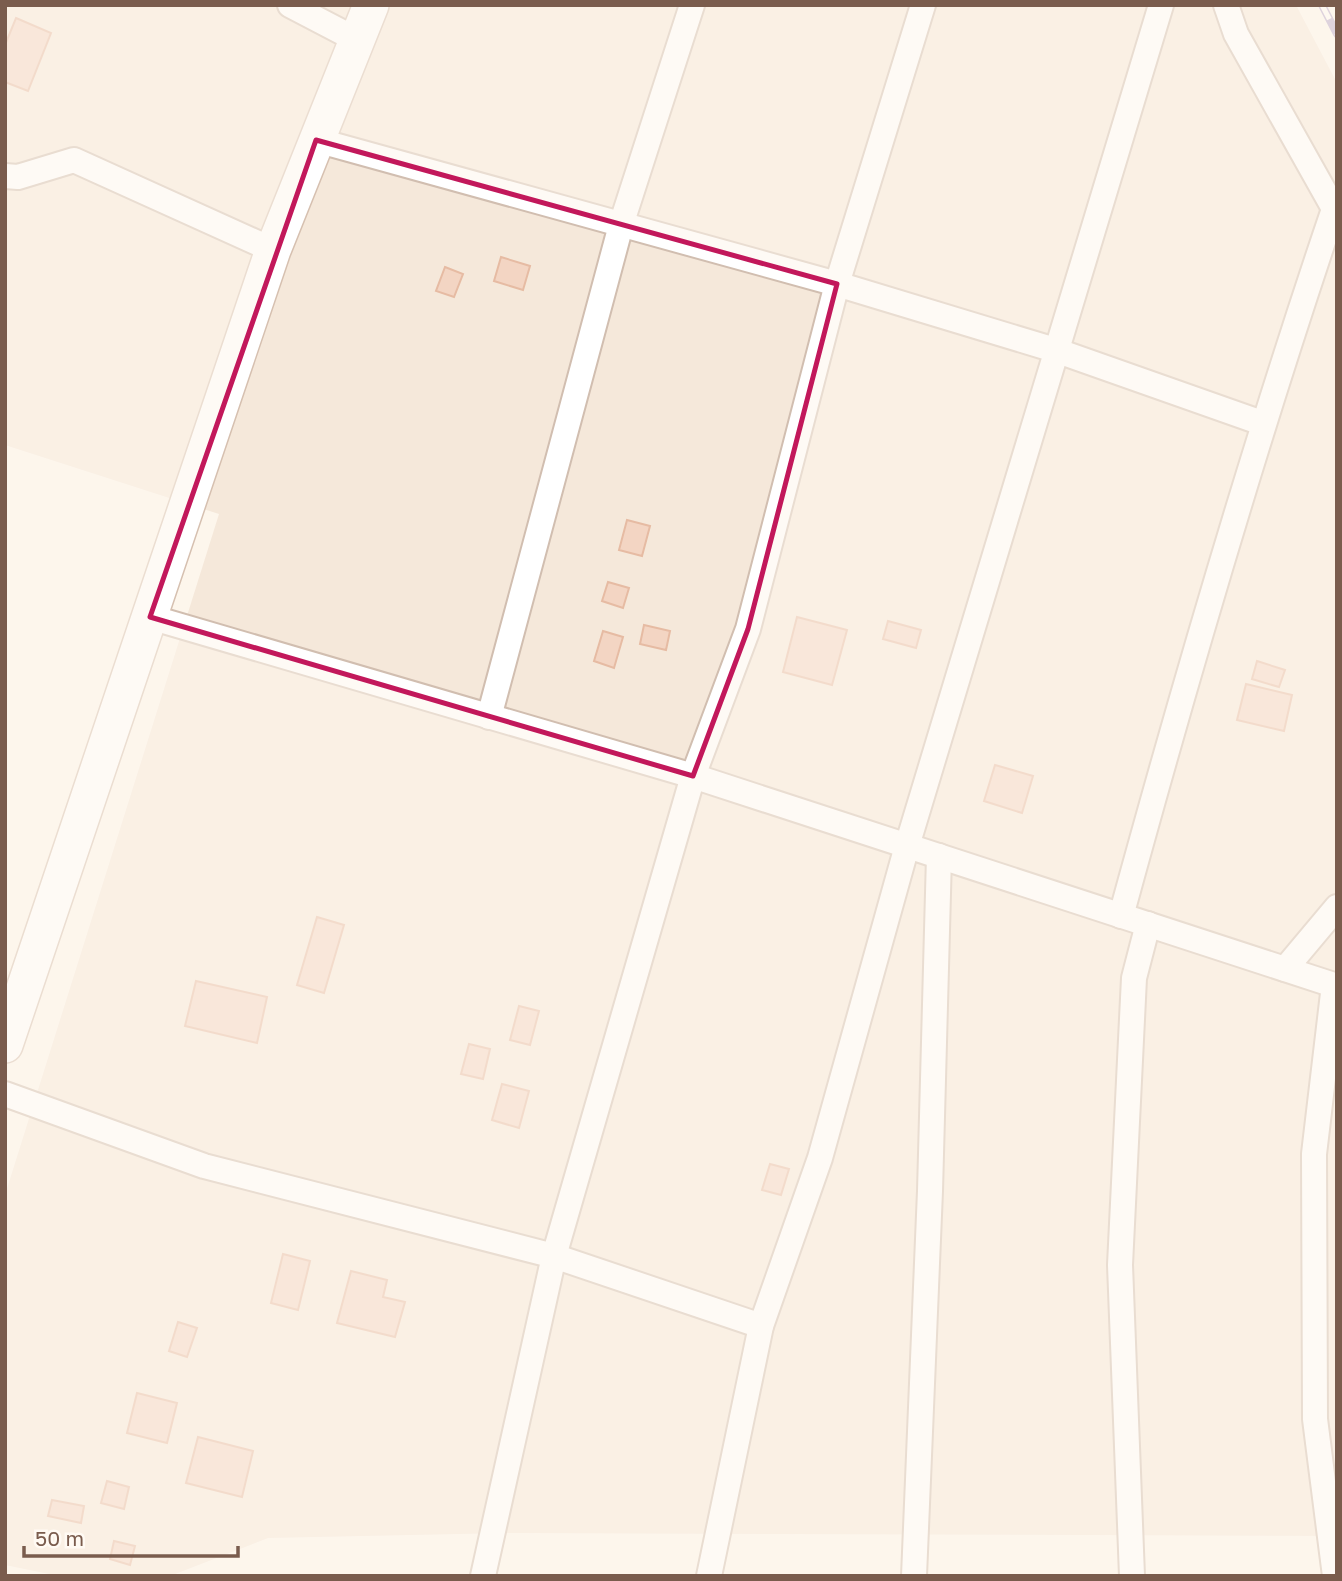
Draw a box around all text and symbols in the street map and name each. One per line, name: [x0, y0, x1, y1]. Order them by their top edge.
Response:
scale bar: [24, 1514, 238, 1558]
text: 50 m: [35, 1525, 84, 1551]

